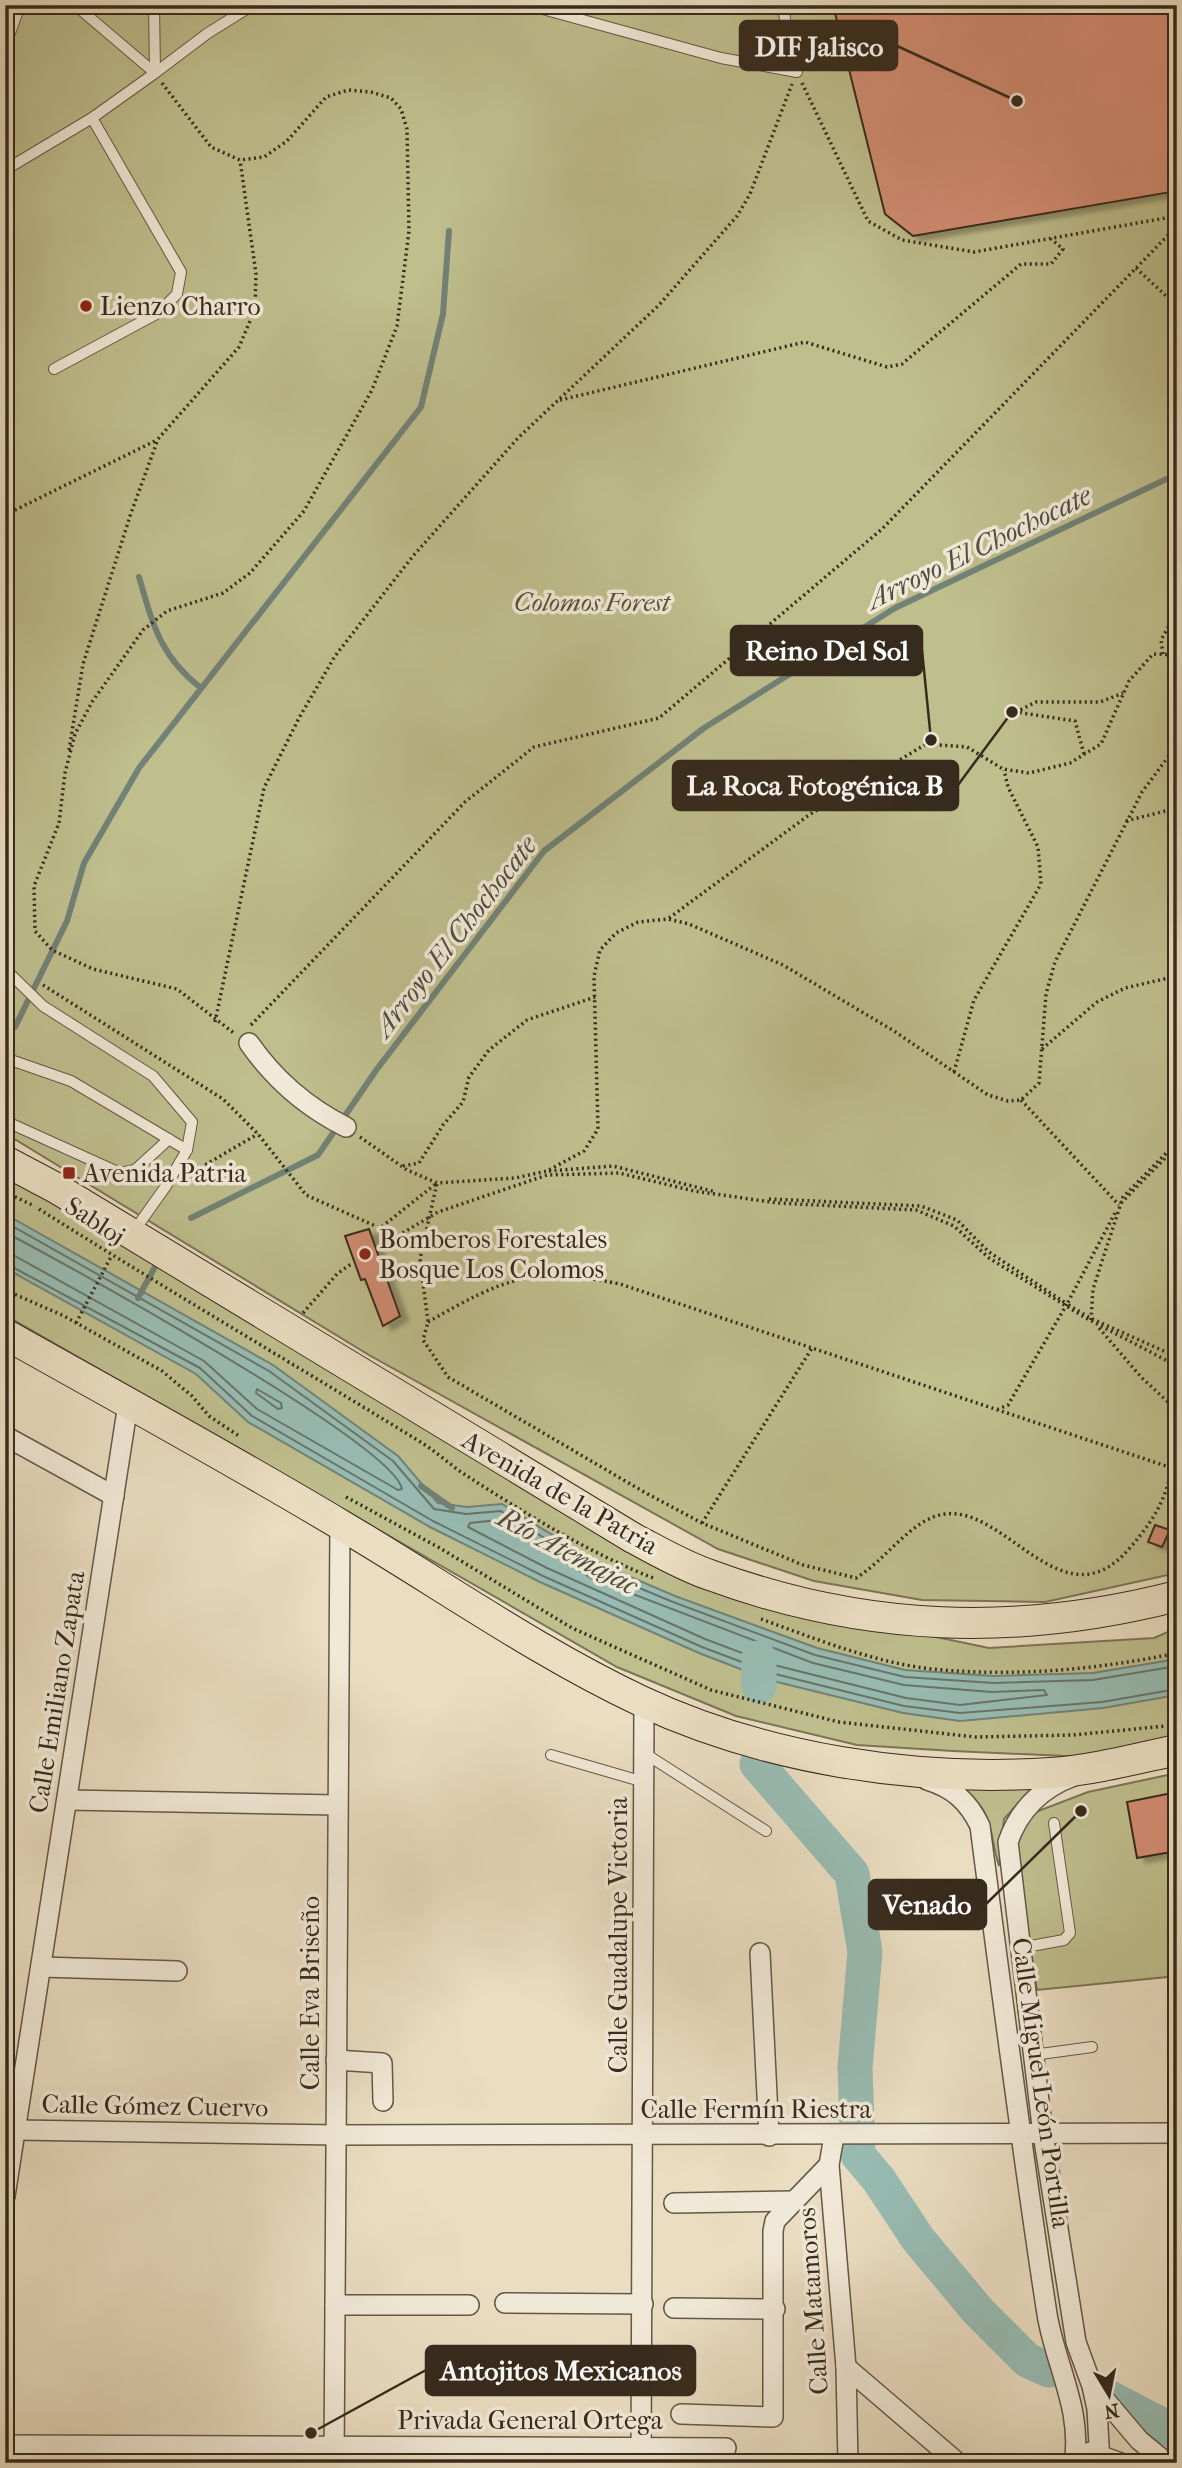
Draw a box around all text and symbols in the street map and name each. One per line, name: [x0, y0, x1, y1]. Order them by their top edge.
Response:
callout: DIF Jalisco: [740, 21, 897, 70]
text: DIF Jalisco: [755, 30, 883, 63]
place label: Lienzo Charro: [100, 291, 261, 322]
marker: Lienzo Charro: [78, 298, 94, 314]
water label: Arroyo El Chochocate: [859, 478, 1097, 617]
park label: Colomos Forest: [514, 587, 672, 618]
callout: Reino Del Sol: [731, 626, 922, 675]
text: Reino Del Sol: [745, 634, 909, 667]
callout: La Roca Fotogénica B: [673, 761, 958, 810]
text: La Roca Fotogénica B: [686, 769, 944, 802]
water label: Arroyo El Chochocate: [365, 829, 544, 1045]
place label: Avenida Patria: [82, 1158, 247, 1189]
marker: Avenida Patria: [61, 1165, 77, 1181]
street label: Sabloj: [59, 1190, 131, 1252]
place label: Bomberos Forestales Bosque Los Colomos: [379, 1224, 607, 1285]
marker: Bomberos Forestales Bosque Los Colomos: [357, 1246, 373, 1262]
street label: Avenida de la Patria: [456, 1424, 664, 1562]
water label: Río Atemajac: [490, 1499, 644, 1602]
street label: Calle Emiliano Zapata: [23, 1568, 92, 1815]
street label: Calle Guadalupe Victoria: [603, 1796, 634, 2073]
callout: Venado: [869, 1880, 986, 1929]
text: Venado: [881, 1888, 972, 1921]
street label: Calle Eva Briseño: [295, 1896, 326, 2090]
street label: Calle Miguel León Portilla: [1005, 1936, 1077, 2231]
street label: Calle Gómez Cuervo: [41, 2089, 269, 2123]
street label: Calle Fermín Riestra: [640, 2094, 872, 2125]
street label: Calle Matamoros: [791, 2206, 835, 2396]
callout: Antojitos Mexicanos: [426, 2346, 695, 2395]
text: Antojitos Mexicanos: [438, 2354, 682, 2387]
north arrow: [1074, 2360, 1144, 2430]
text: N: [1102, 2399, 1121, 2423]
street label: Privada General Ortega: [397, 2405, 664, 2436]

